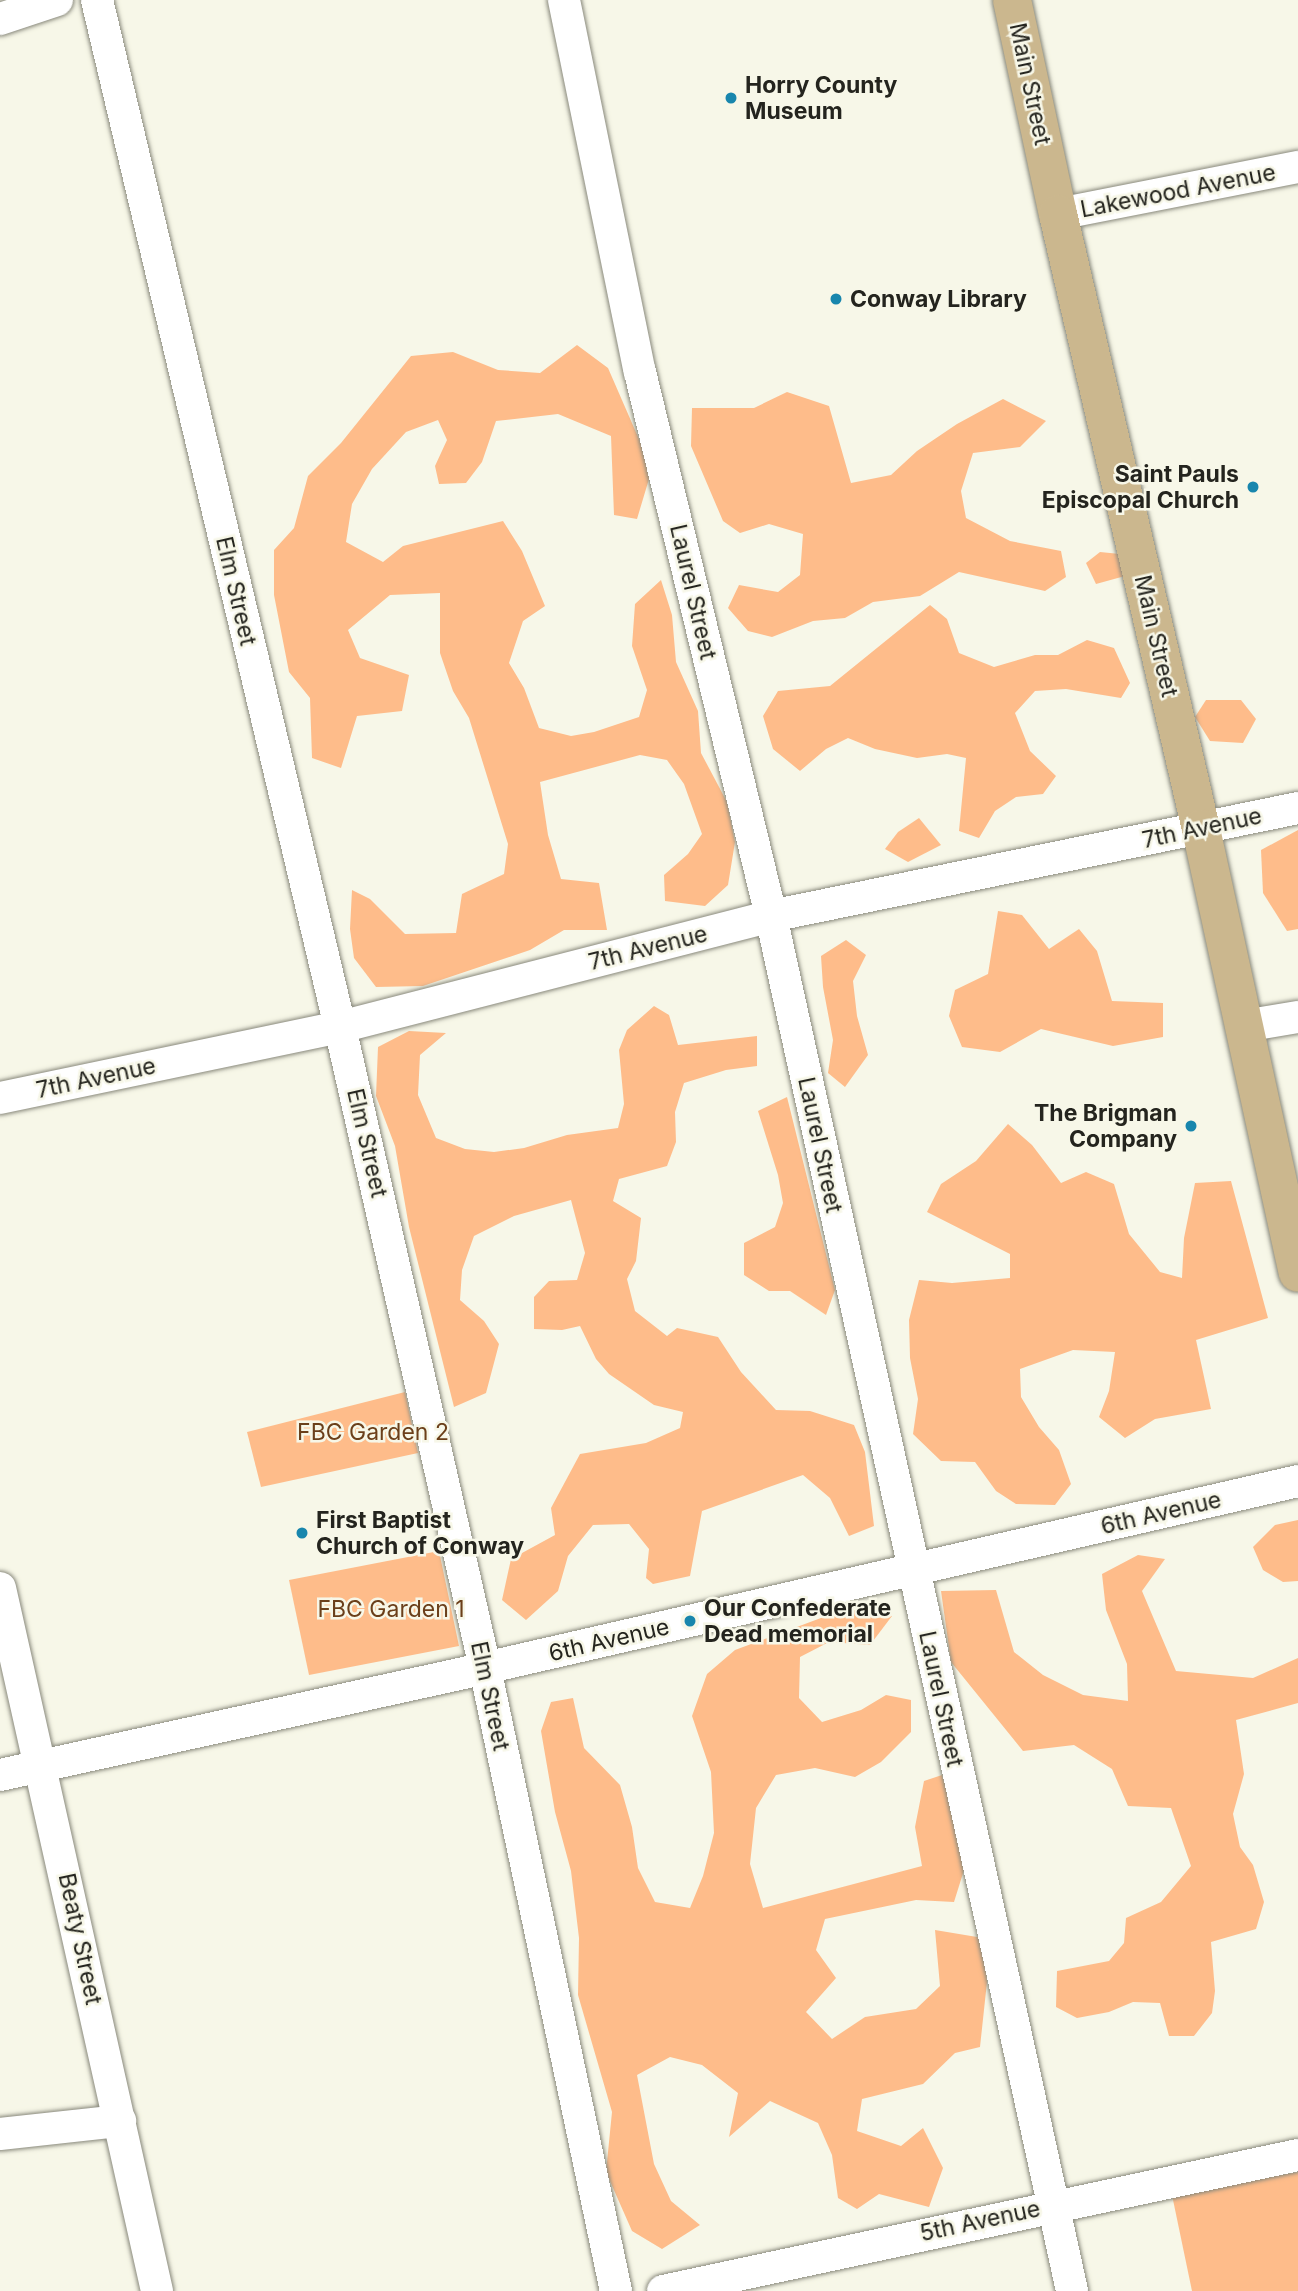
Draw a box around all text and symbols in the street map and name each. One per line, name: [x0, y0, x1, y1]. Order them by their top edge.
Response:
street label: Main Street: [1004, 20, 1056, 148]
place label: Horry County Museum: [745, 71, 897, 125]
marker: Horry County Museum: [723, 90, 739, 106]
street label: Lakewood Avenue: [1078, 159, 1278, 223]
place label: Conway Library: [850, 285, 1027, 313]
marker: Conway Library: [828, 291, 844, 307]
place label: Saint Pauls Episcopal Church: [1042, 460, 1239, 514]
marker: Saint Pauls Episcopal Church: [1245, 479, 1261, 495]
street label: Laurel Street: [664, 522, 722, 662]
street label: Elm Street: [210, 534, 262, 648]
street label: Main Street: [1129, 572, 1183, 700]
street label: 7th Avenue: [1140, 802, 1264, 854]
street label: 7th Avenue: [586, 920, 710, 976]
street label: 7th Avenue: [34, 1052, 158, 1104]
street label: Laurel Street: [792, 1075, 848, 1215]
street label: Elm Street: [341, 1086, 393, 1200]
place label: The Brigman Company: [1034, 1099, 1177, 1153]
marker: The Brigman Company: [1183, 1118, 1199, 1134]
park label: FBC Garden 2: [297, 1418, 449, 1446]
street label: 6th Avenue: [1098, 1486, 1224, 1540]
place label: First Baptist Church of Conway: [316, 1506, 524, 1560]
marker: First Baptist Church of Conway: [294, 1525, 310, 1541]
place label: Our Confederate Dead memorial: [704, 1594, 891, 1648]
park label: FBC Garden 1: [317, 1595, 465, 1623]
street label: 6th Avenue: [546, 1613, 672, 1667]
marker: Our Confederate Dead memorial: [682, 1613, 698, 1629]
street label: Laurel Street: [913, 1629, 969, 1769]
street label: Elm Street: [465, 1639, 515, 1753]
street label: Beaty Street: [53, 1871, 107, 2007]
street label: 5th Avenue: [917, 2195, 1043, 2247]

